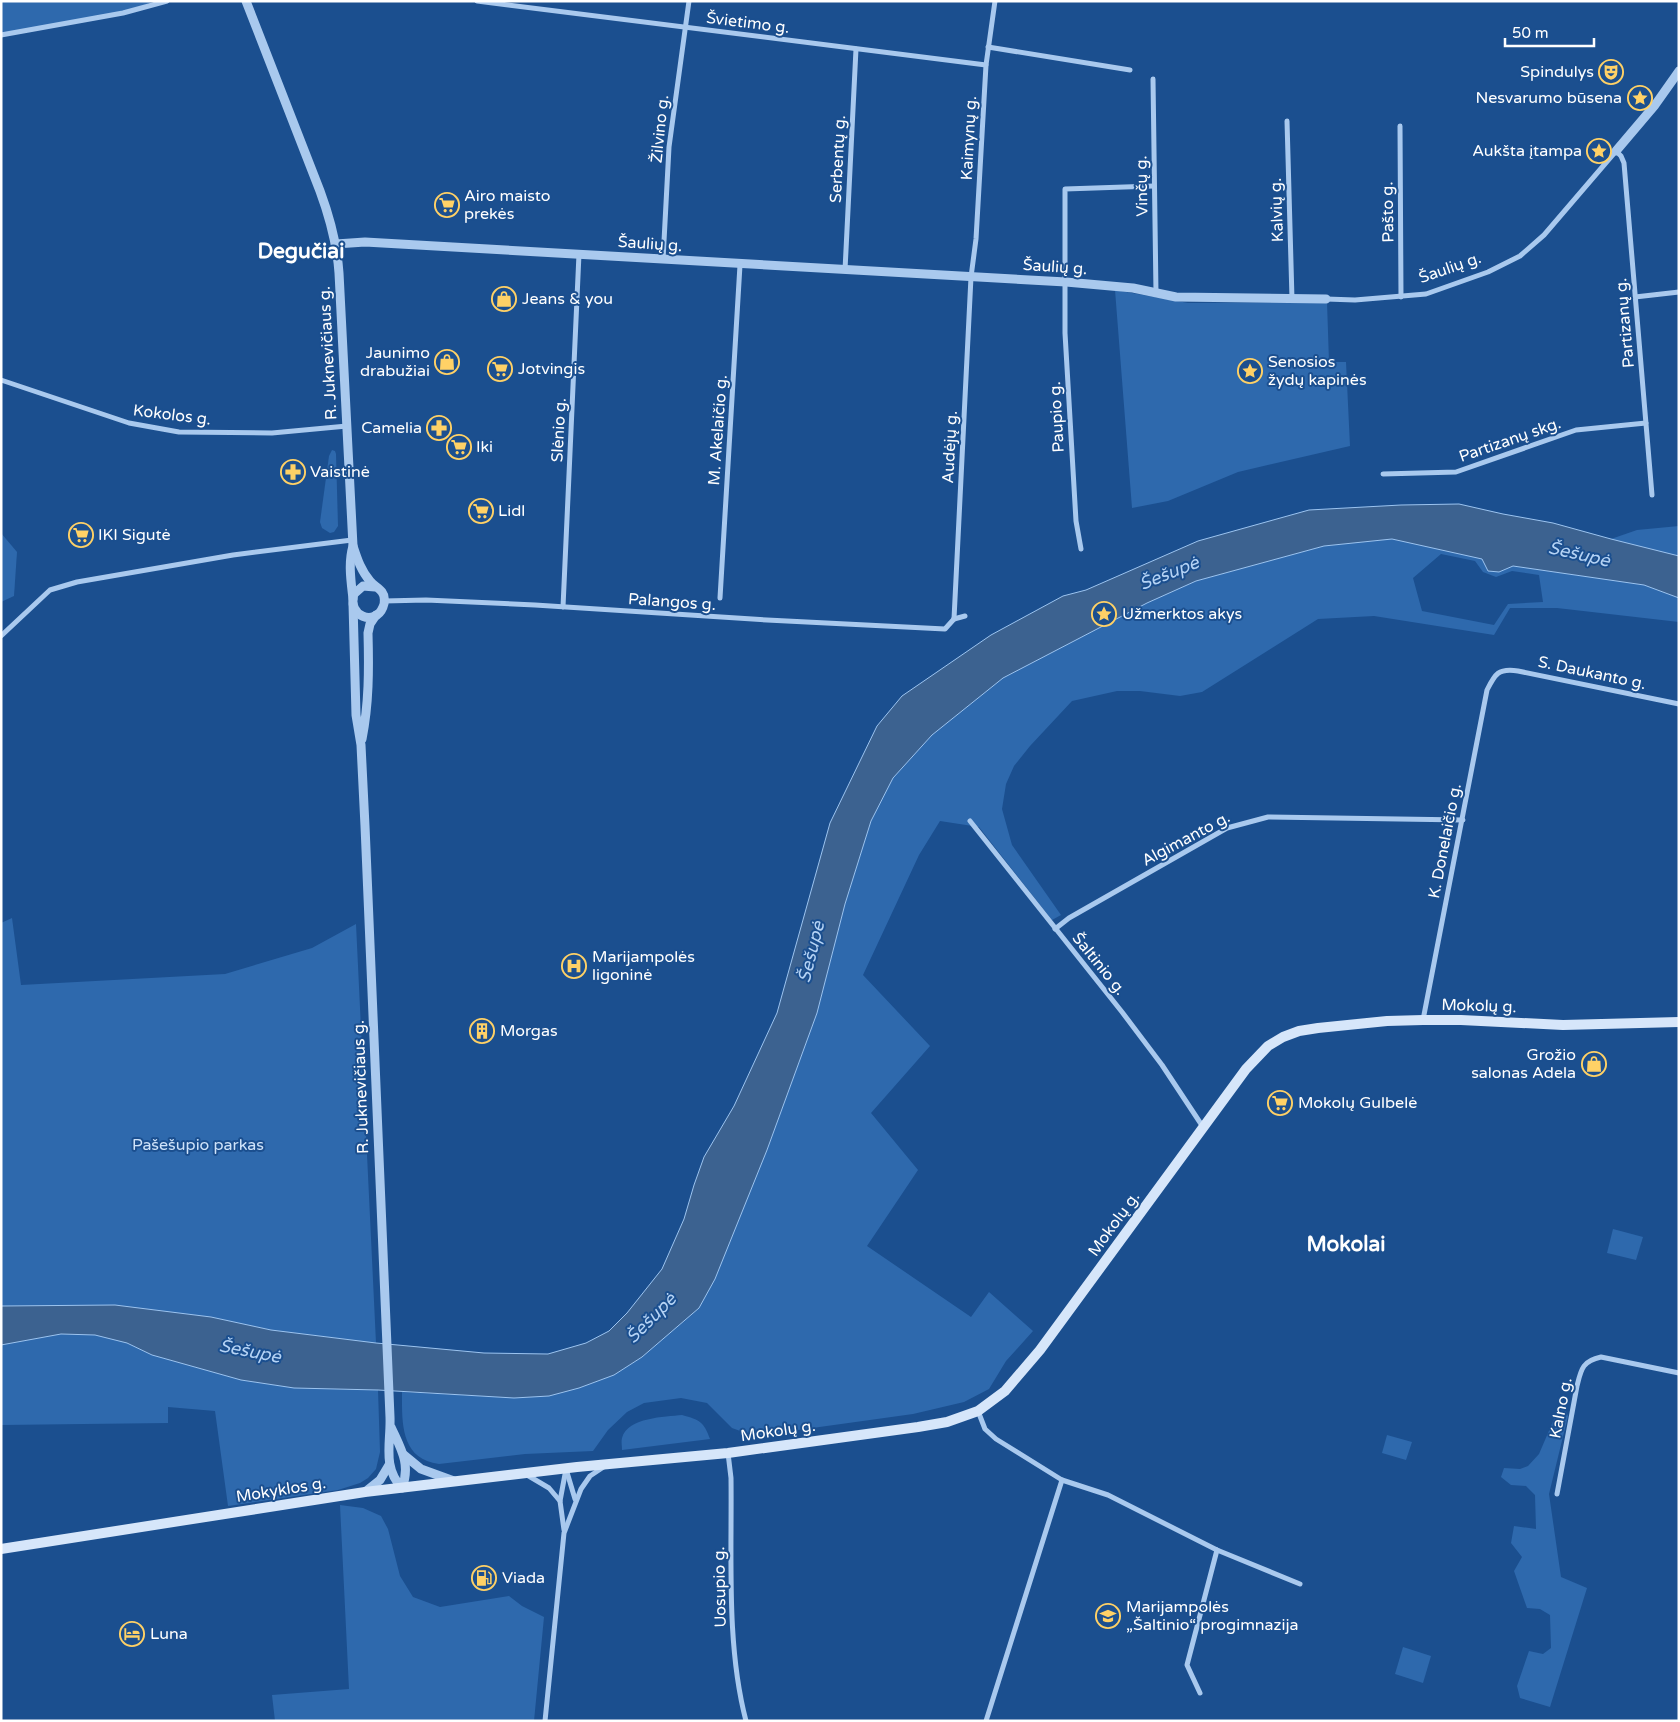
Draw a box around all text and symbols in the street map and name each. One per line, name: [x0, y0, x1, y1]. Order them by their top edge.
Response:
street label: Švietimo g.: [705, 8, 791, 38]
scale bar: [1505, 15, 1594, 47]
text: 50 m: [1512, 24, 1549, 42]
theatre icon: Spindulys: [1598, 59, 1624, 85]
place label: Spindulys: [1520, 62, 1594, 82]
place icon: Nesvarumo būsena: [1627, 85, 1653, 111]
place label: Nesvarumo būsena: [1476, 88, 1622, 108]
street label: Žilvino g.: [646, 94, 674, 164]
street label: Kaimynų g.: [957, 95, 981, 181]
street label: Serbentų g.: [826, 115, 850, 203]
place icon: Aukšta įtampa: [1586, 138, 1612, 164]
place label: Aukšta įtampa: [1472, 141, 1582, 161]
street label: Vinčų g.: [1131, 155, 1153, 217]
street label: Kalvių g.: [1266, 178, 1288, 242]
street label: Pašto g.: [1377, 181, 1399, 243]
place label: Airo maisto prekės: [464, 186, 551, 224]
supermarket icon: Airo maisto prekės: [434, 192, 460, 218]
street label: Šaulių g.: [617, 232, 683, 256]
district label: Degučiai: [258, 239, 344, 264]
street label: Šaulių g.: [1416, 248, 1484, 288]
street label: Šaulių g.: [1022, 255, 1088, 279]
street label: Partizanų g.: [1611, 277, 1639, 369]
street label: R. Juknevičiaus g.: [315, 286, 341, 420]
shop icon: Jeans & you: [491, 286, 517, 312]
place label: Jeans & you: [522, 289, 613, 309]
place label: Jaunimo drabužiai: [360, 343, 430, 381]
shop icon: Jaunimo drabužiai: [434, 349, 460, 375]
place label: Senosios žydų kapinės: [1268, 352, 1367, 390]
supermarket icon: Jotvingis: [487, 356, 513, 382]
place icon: Senosios žydų kapinės: [1237, 358, 1263, 384]
place label: Jotvingis: [518, 359, 585, 379]
street label: M. Akelaičio g.: [704, 374, 732, 486]
street label: Paupio g.: [1045, 381, 1069, 453]
street label: Slėnio g.: [547, 397, 571, 463]
street label: Kokolos g.: [132, 400, 212, 430]
street label: Audėjų g.: [938, 410, 962, 484]
street label: Partizanų skg.: [1456, 413, 1564, 467]
pharmacy icon: Camelia: [426, 415, 452, 441]
place label: Camelia: [361, 418, 422, 438]
supermarket icon: Iki: [446, 434, 472, 460]
place label: Iki: [476, 437, 493, 457]
pharmacy icon: Vaistinė: [280, 459, 306, 485]
place label: Vaistinė: [310, 462, 370, 482]
supermarket icon: Lidl: [468, 498, 494, 524]
place label: Lidl: [498, 501, 525, 521]
supermarket icon: IKI Sigutė: [68, 522, 94, 548]
place label: IKI Sigutė: [98, 525, 171, 545]
water label: Šešupė: [1546, 536, 1613, 572]
water label: Šešupė: [1136, 551, 1203, 595]
street label: Palangos g.: [627, 589, 717, 615]
place icon: Užmerktos akys: [1091, 601, 1117, 627]
place label: Užmerktos akys: [1122, 604, 1242, 624]
street label: S. Daukanto g.: [1536, 652, 1648, 694]
street label: K. Donelaičio g.: [1424, 782, 1466, 900]
street label: Algimanto g.: [1138, 807, 1234, 871]
water label: Šešupė: [793, 918, 829, 985]
street label: Šaltinio g.: [1068, 929, 1130, 999]
place label: Marijampolės ligoninė: [592, 947, 695, 985]
hospital icon: Marijampolės ligoninė: [561, 953, 587, 979]
street label: Mokolų g.: [1441, 995, 1517, 1017]
building icon: Morgas: [469, 1018, 495, 1044]
street label: R. Juknevičiaus g.: [349, 1020, 373, 1154]
place label: Morgas: [500, 1021, 558, 1041]
place label: Grožio salonas Adela: [1471, 1045, 1576, 1083]
shop icon: Grožio salonas Adela: [1581, 1051, 1607, 1077]
supermarket icon: Mokolų Gulbelė: [1267, 1090, 1293, 1116]
place label: Mokolų Gulbelė: [1298, 1093, 1417, 1113]
park label: Pašešupio parkas: [132, 1135, 264, 1155]
street label: Mokolų g.: [1084, 1188, 1144, 1260]
district label: Mokolai: [1306, 1232, 1386, 1257]
water label: Šešupė: [621, 1288, 681, 1348]
water label: Šešupė: [217, 1334, 284, 1368]
street label: Kalno g.: [1545, 1376, 1577, 1440]
street label: Mokolų g.: [739, 1416, 817, 1446]
street label: Mokyklos g.: [235, 1473, 327, 1507]
street label: Uosupio g.: [709, 1546, 731, 1628]
fuel station icon: Viada: [471, 1565, 497, 1591]
place label: Viada: [502, 1568, 545, 1588]
place label: Marijampolės „Šaltinio“ progimnazija: [1126, 1597, 1299, 1635]
school or university icon: Marijampolės „Šaltinio“ progimnazija: [1095, 1603, 1121, 1629]
hotel icon: Luna: [119, 1621, 145, 1647]
place label: Luna: [150, 1624, 188, 1644]

